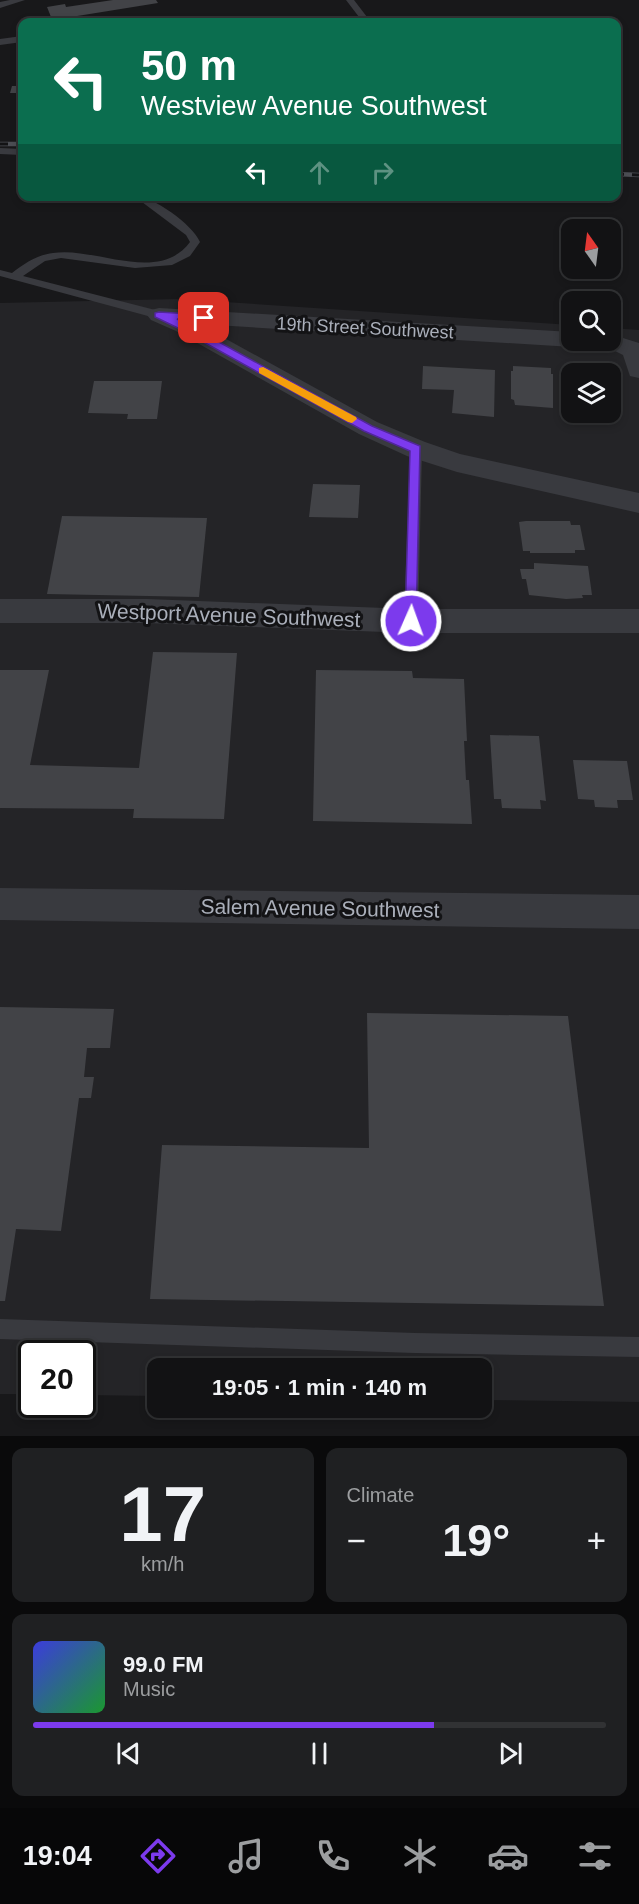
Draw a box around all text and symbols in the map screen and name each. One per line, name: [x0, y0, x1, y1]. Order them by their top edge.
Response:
icon: left: [42, 42, 120, 120]
text: 50 m: [141, 42, 237, 89]
text: Westview Avenue Southwest: [141, 91, 487, 121]
icon: left: [240, 156, 273, 189]
icon: ahead: [303, 156, 336, 189]
icon: right: [366, 156, 399, 189]
north arrow: [561, 219, 621, 279]
map controls: [561, 219, 621, 423]
button: search: [561, 291, 621, 351]
pin: [178, 292, 229, 343]
icon: arrive: [187, 301, 220, 334]
street label: 19th Street Southwest: [276, 313, 454, 343]
button: layers: [561, 363, 621, 423]
position arrow: [379, 589, 443, 653]
street label: Westport Avenue Southwest: [97, 599, 361, 631]
street label: Salem Avenue Southwest: [200, 894, 440, 922]
speed limit sign: 20: [18, 1340, 96, 1418]
text: 19:05 · 1 min · 140 m: [212, 1375, 427, 1400]
text: 17: [119, 1470, 206, 1558]
text: Climate: [347, 1484, 414, 1506]
text: 19°: [442, 1515, 510, 1566]
text: −: [347, 1522, 366, 1559]
text: +: [587, 1522, 606, 1559]
text: km/h: [141, 1553, 184, 1575]
text: 99.0 FM: [123, 1652, 204, 1677]
text: Music: [123, 1678, 175, 1700]
icon: previous: [112, 1737, 145, 1770]
icon: pause: [303, 1737, 336, 1770]
icon: next: [494, 1737, 527, 1770]
icon: directions: [137, 1835, 179, 1877]
icon: music: [225, 1835, 267, 1877]
icon: phone: [312, 1835, 354, 1877]
icon: climate: [399, 1835, 441, 1877]
icon: car: [487, 1835, 529, 1877]
icon: filters: [574, 1835, 616, 1877]
text: 19:04: [23, 1841, 92, 1871]

